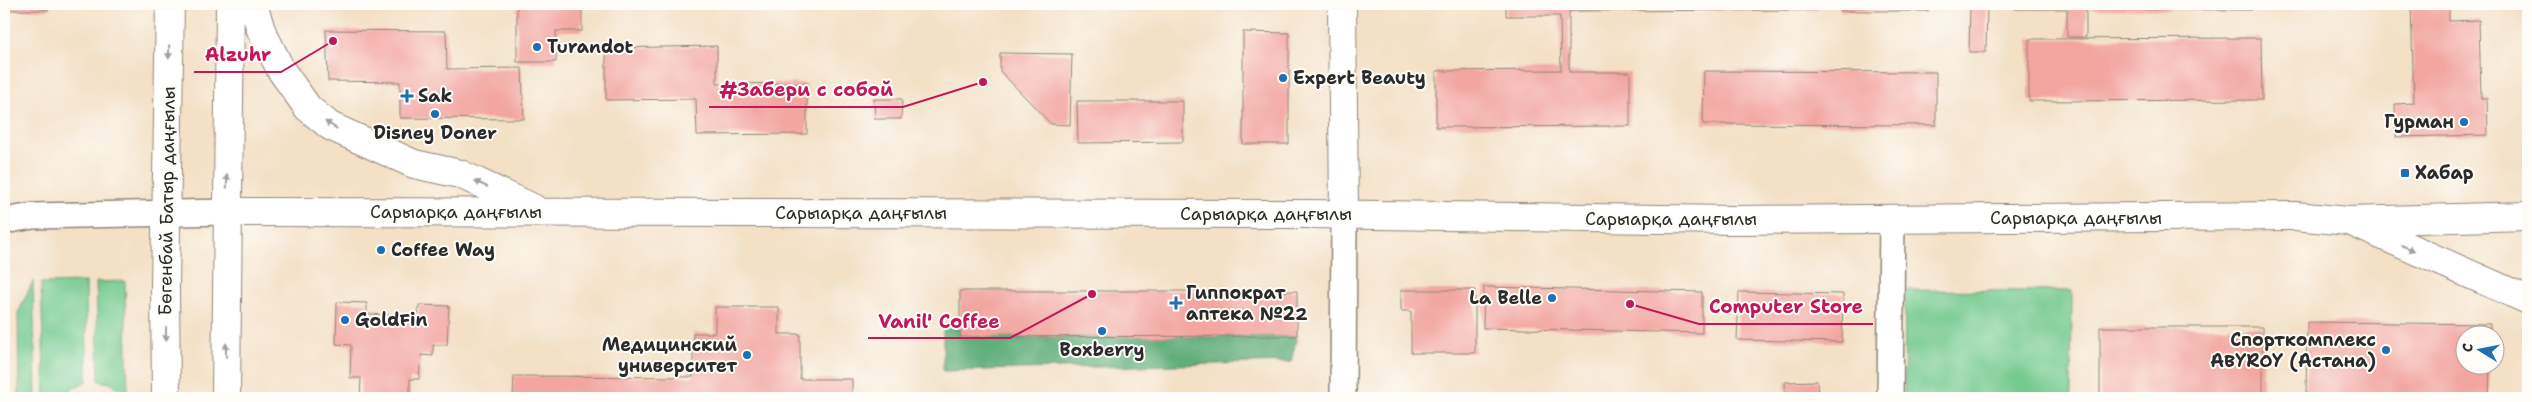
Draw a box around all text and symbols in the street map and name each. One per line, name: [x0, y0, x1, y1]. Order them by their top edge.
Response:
place label: Turandot: [547, 35, 634, 59]
callout: Alzuhr: [194, 38, 281, 72]
marker: Turandot: [531, 41, 543, 53]
text: Alzuhr: [205, 42, 271, 67]
one-way arrow: [165, 45, 173, 61]
place label: Expert Beauty: [1293, 66, 1426, 90]
marker: Expert Beauty: [1277, 72, 1289, 84]
callout: #Забери с собой: [709, 73, 903, 107]
text: #Забери с собой: [719, 77, 893, 102]
place label: Sak: [418, 84, 452, 108]
street label: Бөгенбай Батыр даңғылы: [153, 86, 181, 316]
marker: Sak: [400, 89, 414, 103]
marker: Disney Doner: [429, 108, 441, 120]
place label: Гурман: [2384, 110, 2454, 134]
marker: Гурман: [2458, 116, 2470, 128]
one-way arrow: [324, 121, 338, 130]
place label: Disney Doner: [373, 121, 497, 145]
place label: Хабар: [2415, 161, 2474, 185]
marker: Хабар: [2399, 167, 2411, 179]
one-way arrow: [224, 172, 232, 188]
one-way arrow: [474, 180, 488, 188]
street label: Сарыарқа даңғылы: [370, 200, 542, 224]
street label: Сарыарқа даңғылы: [775, 201, 947, 225]
street label: Сарыарқа даңғылы: [1180, 202, 1352, 226]
street label: Сарыарқа даңғылы: [1990, 206, 2162, 230]
street label: Сарыарқа даңғылы: [1585, 207, 1757, 231]
place label: Coffee Way: [391, 238, 495, 262]
marker: Coffee Way: [375, 244, 387, 256]
one-way arrow: [2401, 244, 2415, 252]
place label: Гиппократ аптека №22: [1186, 281, 1308, 326]
place label: La Belle: [1469, 286, 1542, 310]
callout: Computer Store: [1699, 290, 1873, 324]
marker: La Belle: [1546, 292, 1558, 304]
text: Computer Store: [1709, 294, 1863, 319]
marker: Гиппократ аптека №22: [1170, 297, 1182, 309]
callout: Vanil' Coffee: [868, 304, 1010, 338]
place label: GoldFin: [355, 308, 427, 332]
text: Vanil' Coffee: [878, 309, 1000, 334]
marker: GoldFin: [339, 314, 351, 326]
north arrow: [2454, 324, 2504, 374]
marker: Boxberry: [1096, 325, 1108, 337]
one-way arrow: [162, 327, 170, 343]
place label: Спорткомплекс ABYROY (Астана): [2210, 328, 2376, 373]
place label: Медицинский университет: [602, 333, 738, 378]
place label: Boxberry: [1060, 338, 1144, 362]
one-way arrow: [222, 341, 230, 357]
text: С: [2458, 342, 2477, 354]
marker: Спорткомплекс ABYROY (Астана): [2380, 344, 2392, 356]
marker: Медицинский университет: [741, 349, 753, 361]

